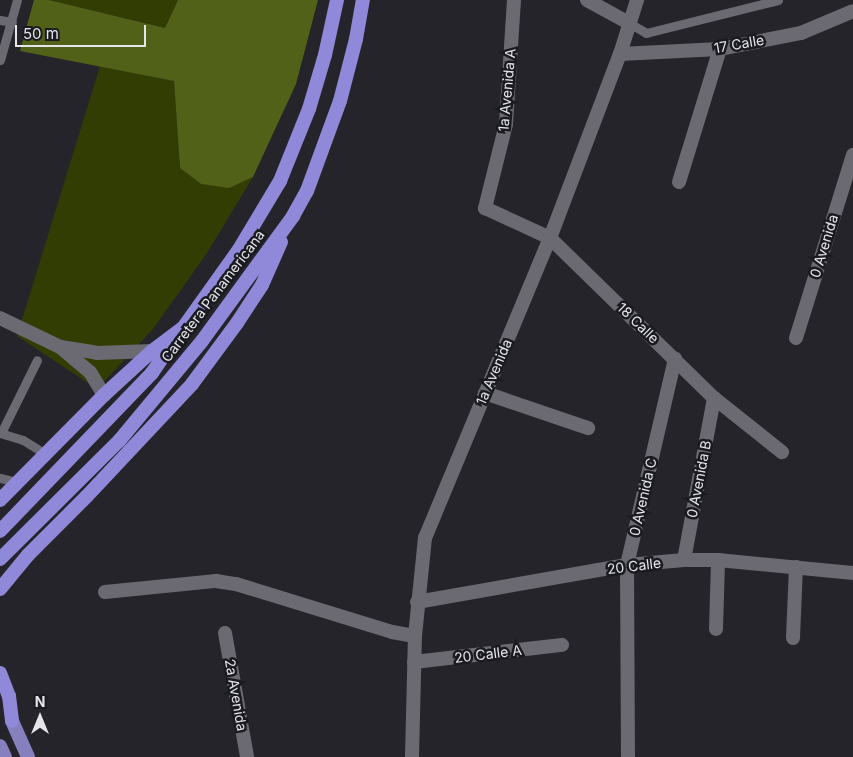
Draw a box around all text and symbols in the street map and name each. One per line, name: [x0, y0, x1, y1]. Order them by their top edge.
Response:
scale bar: [18, 15, 149, 47]
text: 50 m: [23, 24, 59, 43]
street label: 17 Calle: [713, 31, 765, 57]
street label: 1a Avenida A: [495, 48, 519, 132]
street label: 0 Avenida: [806, 212, 842, 280]
street label: Carretera Panamericana: [158, 227, 268, 365]
street label: 18 Calle: [614, 299, 662, 347]
street label: 1a Avenida: [473, 336, 515, 408]
street label: 0 Avenida B: [683, 439, 715, 519]
street label: 0 Avenida C: [626, 456, 660, 538]
street label: 20 Calle: [606, 554, 662, 578]
street label: 20 Calle A: [453, 642, 523, 666]
street label: 2a Avenida: [221, 658, 251, 732]
north arrow: [15, 692, 65, 742]
text: N: [35, 693, 45, 710]

